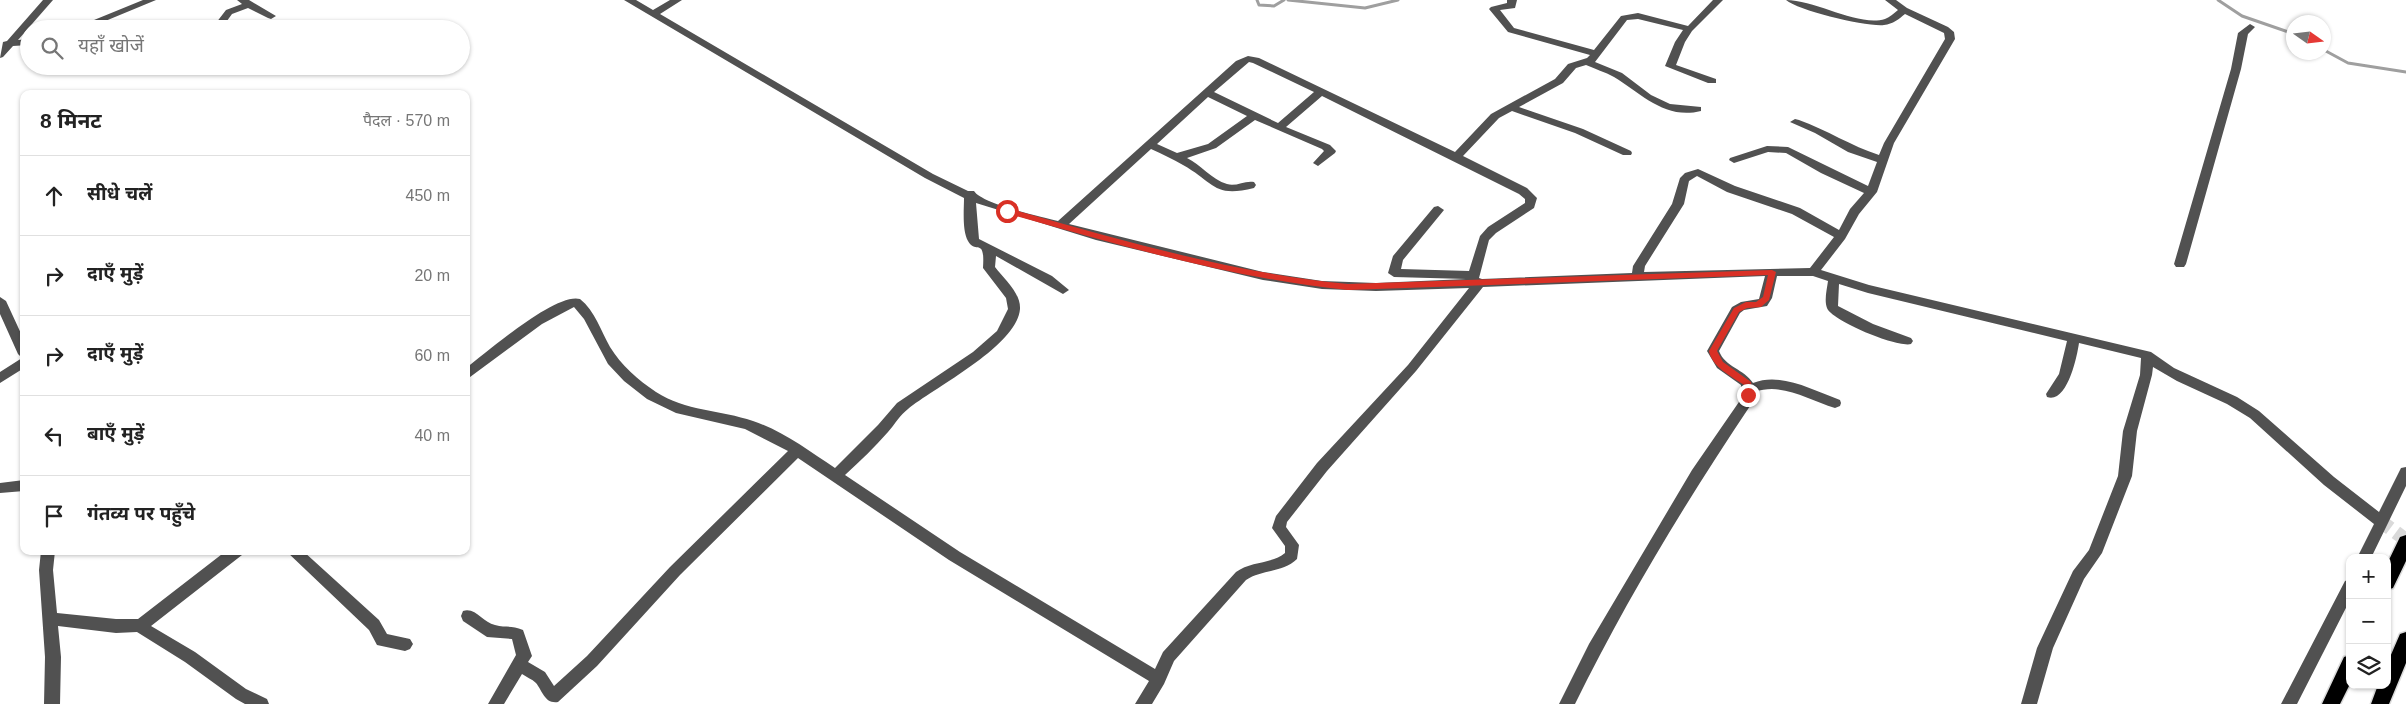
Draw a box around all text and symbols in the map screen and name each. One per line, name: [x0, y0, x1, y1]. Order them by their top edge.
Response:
north arrow: [2286, 15, 2331, 60]
search box: [20, 20, 470, 75]
icon: search: [38, 34, 66, 62]
text: यहाँ खोजें: [78, 35, 144, 56]
text: 8 मिनट: [40, 109, 102, 132]
text: पैदल · 570 m: [363, 112, 450, 129]
icon: ahead: [40, 182, 68, 210]
text: सीधे चलें: [87, 183, 152, 204]
text: 450 m: [406, 187, 450, 204]
route start: [996, 200, 1019, 223]
icon: right: [40, 262, 68, 290]
text: दाएँ मुड़ें: [87, 263, 143, 284]
text: 20 m: [414, 267, 450, 284]
icon: right: [40, 342, 68, 370]
text: दाएँ मुड़ें: [87, 343, 143, 364]
text: 60 m: [414, 347, 450, 364]
route end: [1737, 384, 1760, 407]
icon: left: [40, 422, 68, 450]
text: बाएँ मुड़ें: [87, 423, 144, 444]
text: 40 m: [414, 427, 450, 444]
icon: arrive: [40, 502, 68, 530]
text: गंतव्य पर पहुँचे: [87, 503, 195, 524]
map controls: [2346, 554, 2391, 689]
button: +: [2346, 554, 2391, 599]
button: −: [2346, 599, 2391, 644]
button: layers: [2346, 644, 2391, 689]

